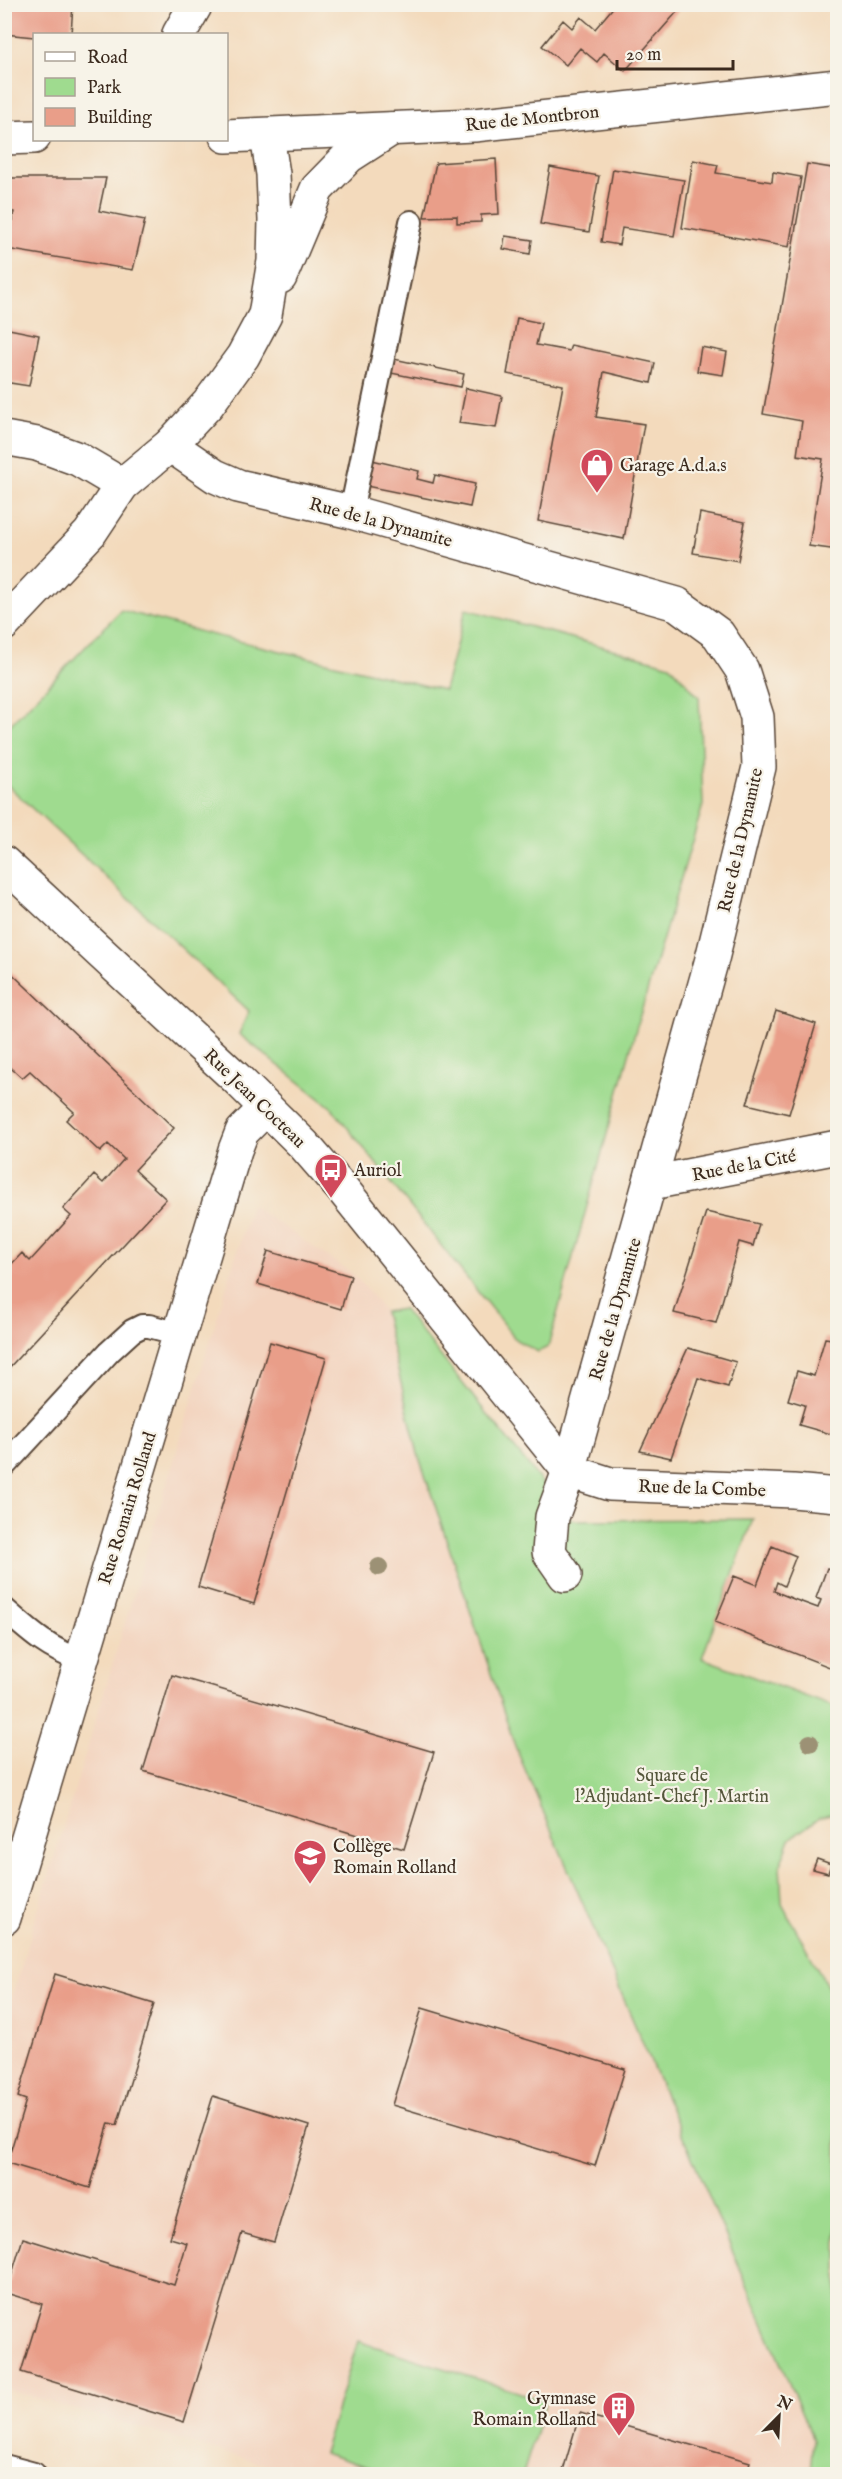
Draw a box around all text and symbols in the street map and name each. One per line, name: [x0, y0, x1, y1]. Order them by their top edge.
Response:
legend: [33, 33, 228, 141]
scale bar: [617, 33, 732, 71]
text: 20 m: [626, 44, 661, 67]
text: Road: [87, 47, 128, 70]
text: Park: [87, 77, 122, 100]
street label: Rue de Montbron: [464, 101, 601, 138]
text: Building: [87, 107, 152, 130]
shop icon: Garage A.d.a.s: [579, 447, 615, 494]
place label: Garage A.d.a.s: [620, 455, 727, 478]
street label: Rue de la Dynamite: [306, 493, 455, 554]
street label: Rue de la Dynamite: [714, 766, 769, 915]
street label: Rue Jean Cocteau: [198, 1044, 310, 1154]
street label: Rue de la Cité: [690, 1145, 798, 1188]
bus stop icon: Auriol: [313, 1152, 349, 1199]
place label: Auriol: [353, 1160, 401, 1183]
street label: Rue de la Dynamite: [585, 1235, 648, 1383]
street label: Rue Romain Rolland: [94, 1429, 163, 1588]
street label: Rue de la Combe: [638, 1476, 766, 1503]
park label: Square de l'Adjudant-Chef J. Martin: [575, 1765, 769, 1809]
place label: Collège Romain Rolland: [333, 1836, 457, 1880]
school or university icon: Collège Romain Rolland: [292, 1838, 328, 1885]
north arrow: [749, 2386, 809, 2446]
place label: Gymnase Romain Rolland: [473, 2388, 596, 2432]
building icon: Gymnase Romain Rolland: [601, 2390, 637, 2437]
text: N: [773, 2392, 795, 2416]

